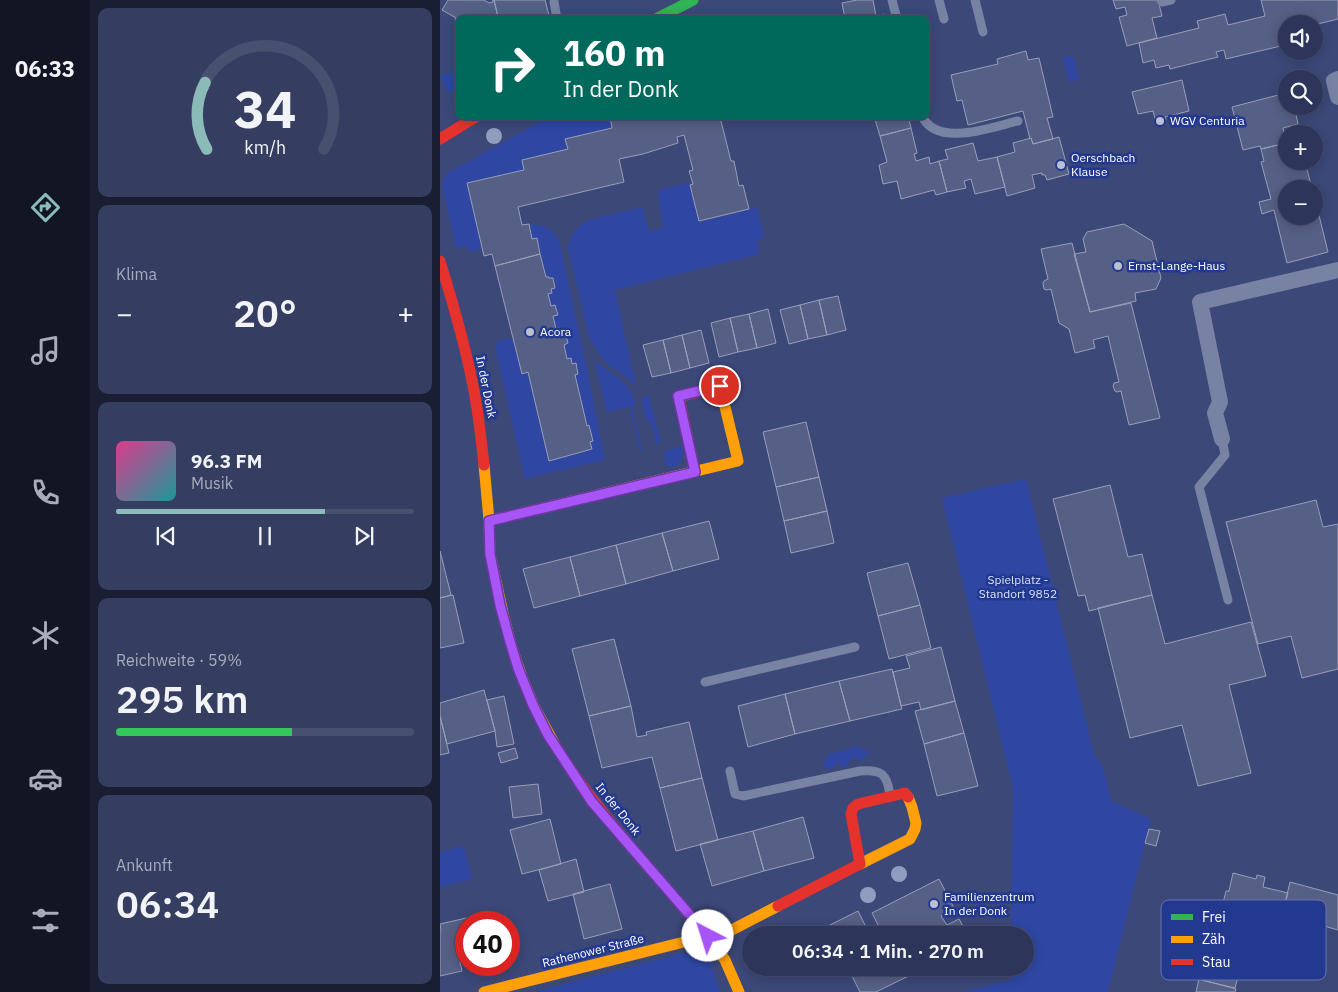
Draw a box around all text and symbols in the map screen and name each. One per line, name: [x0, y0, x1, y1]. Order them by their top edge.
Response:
map controls: [1278, 15, 1323, 225]
button: sound: [1278, 15, 1323, 60]
text: 160 m: [563, 30, 666, 76]
icon: right: [480, 35, 545, 100]
text: 06:33: [15, 54, 75, 83]
button: search: [1278, 70, 1323, 115]
text: In der Donk: [563, 74, 679, 103]
text: 34: [234, 75, 296, 142]
place label: WGV Centuria: [1170, 113, 1245, 128]
marker: WGV Centuria: [1154, 115, 1166, 127]
button: +: [1278, 125, 1323, 170]
text: km/h: [244, 136, 286, 159]
place label: Oerschbach Klause: [1071, 150, 1135, 179]
marker: Oerschbach Klause: [1055, 159, 1067, 171]
button: −: [1278, 180, 1323, 225]
icon: directions: [28, 190, 63, 225]
place label: Ernst-Lange-Haus: [1128, 258, 1225, 273]
marker: Ernst-Lange-Haus: [1112, 260, 1124, 272]
text: Klima: [116, 264, 157, 284]
text: 20°: [233, 288, 297, 337]
text: −: [116, 295, 133, 332]
text: +: [397, 295, 414, 332]
place label: Acora: [540, 324, 572, 339]
marker: Acora: [524, 326, 536, 338]
icon: music: [28, 333, 63, 368]
street label: In der Donk: [473, 354, 500, 420]
pin: [699, 365, 741, 407]
icon: arrive: [706, 372, 734, 400]
text: 96.3 FM: [191, 449, 262, 473]
text: Musik: [191, 473, 233, 493]
icon: phone: [28, 475, 63, 510]
icon: previous: [152, 522, 180, 550]
icon: pause: [251, 522, 279, 550]
icon: next: [350, 522, 378, 550]
park label: Spielplatz - Standort 9852: [979, 572, 1057, 601]
icon: climate: [28, 618, 63, 653]
text: Reichweite · 59%: [116, 650, 242, 670]
text: 295 km: [116, 674, 248, 723]
icon: car: [28, 761, 63, 796]
street label: In der Donk: [593, 779, 645, 838]
text: Ankunft: [116, 855, 173, 875]
text: 06:34: [116, 879, 219, 928]
place label: Familienzentrum In der Donk: [944, 889, 1035, 918]
marker: Familienzentrum In der Donk: [928, 898, 940, 910]
legend: [1161, 900, 1326, 980]
icon: filters: [28, 903, 63, 938]
text: Frei: [1202, 908, 1226, 926]
position arrow: [681, 909, 733, 961]
speed limit sign: 40: [455, 911, 520, 976]
text: Zäh: [1202, 930, 1226, 948]
street label: Rathenower Straße: [540, 931, 646, 970]
text: 06:34 · 1 Min. · 270 m: [792, 939, 984, 963]
text: Stau: [1202, 953, 1230, 971]

